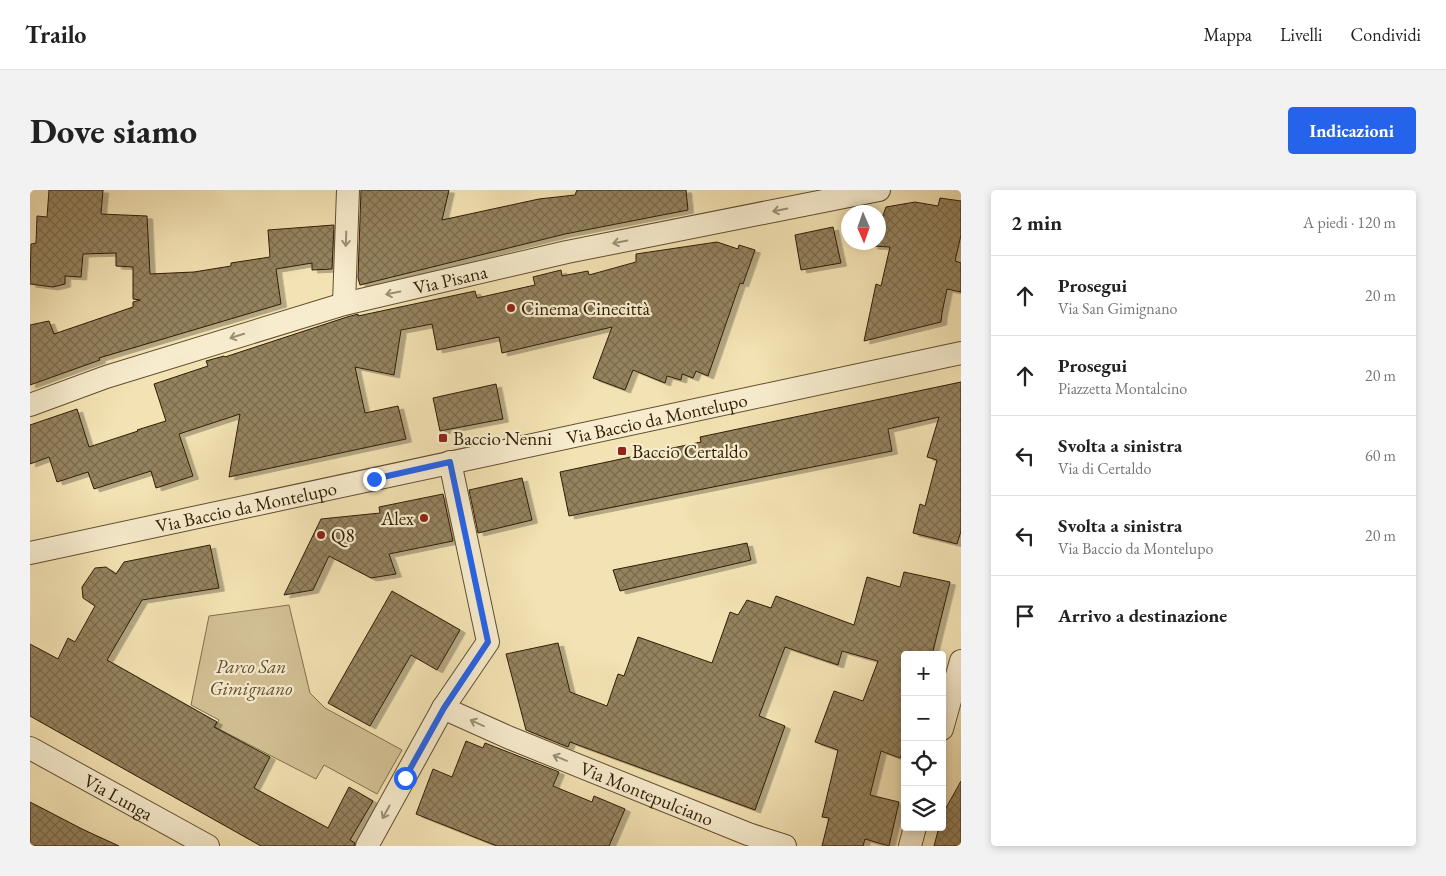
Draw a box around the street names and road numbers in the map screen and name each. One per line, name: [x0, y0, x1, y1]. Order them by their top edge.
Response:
street label: Via Pisana: [411, 258, 490, 300]
street label: Via Baccio da Montelupo: [564, 387, 750, 450]
street label: Via Baccio da Montelupo: [153, 475, 339, 538]
street label: Via Montepulciano: [576, 755, 717, 831]
street label: Via Lunga: [79, 768, 158, 826]

